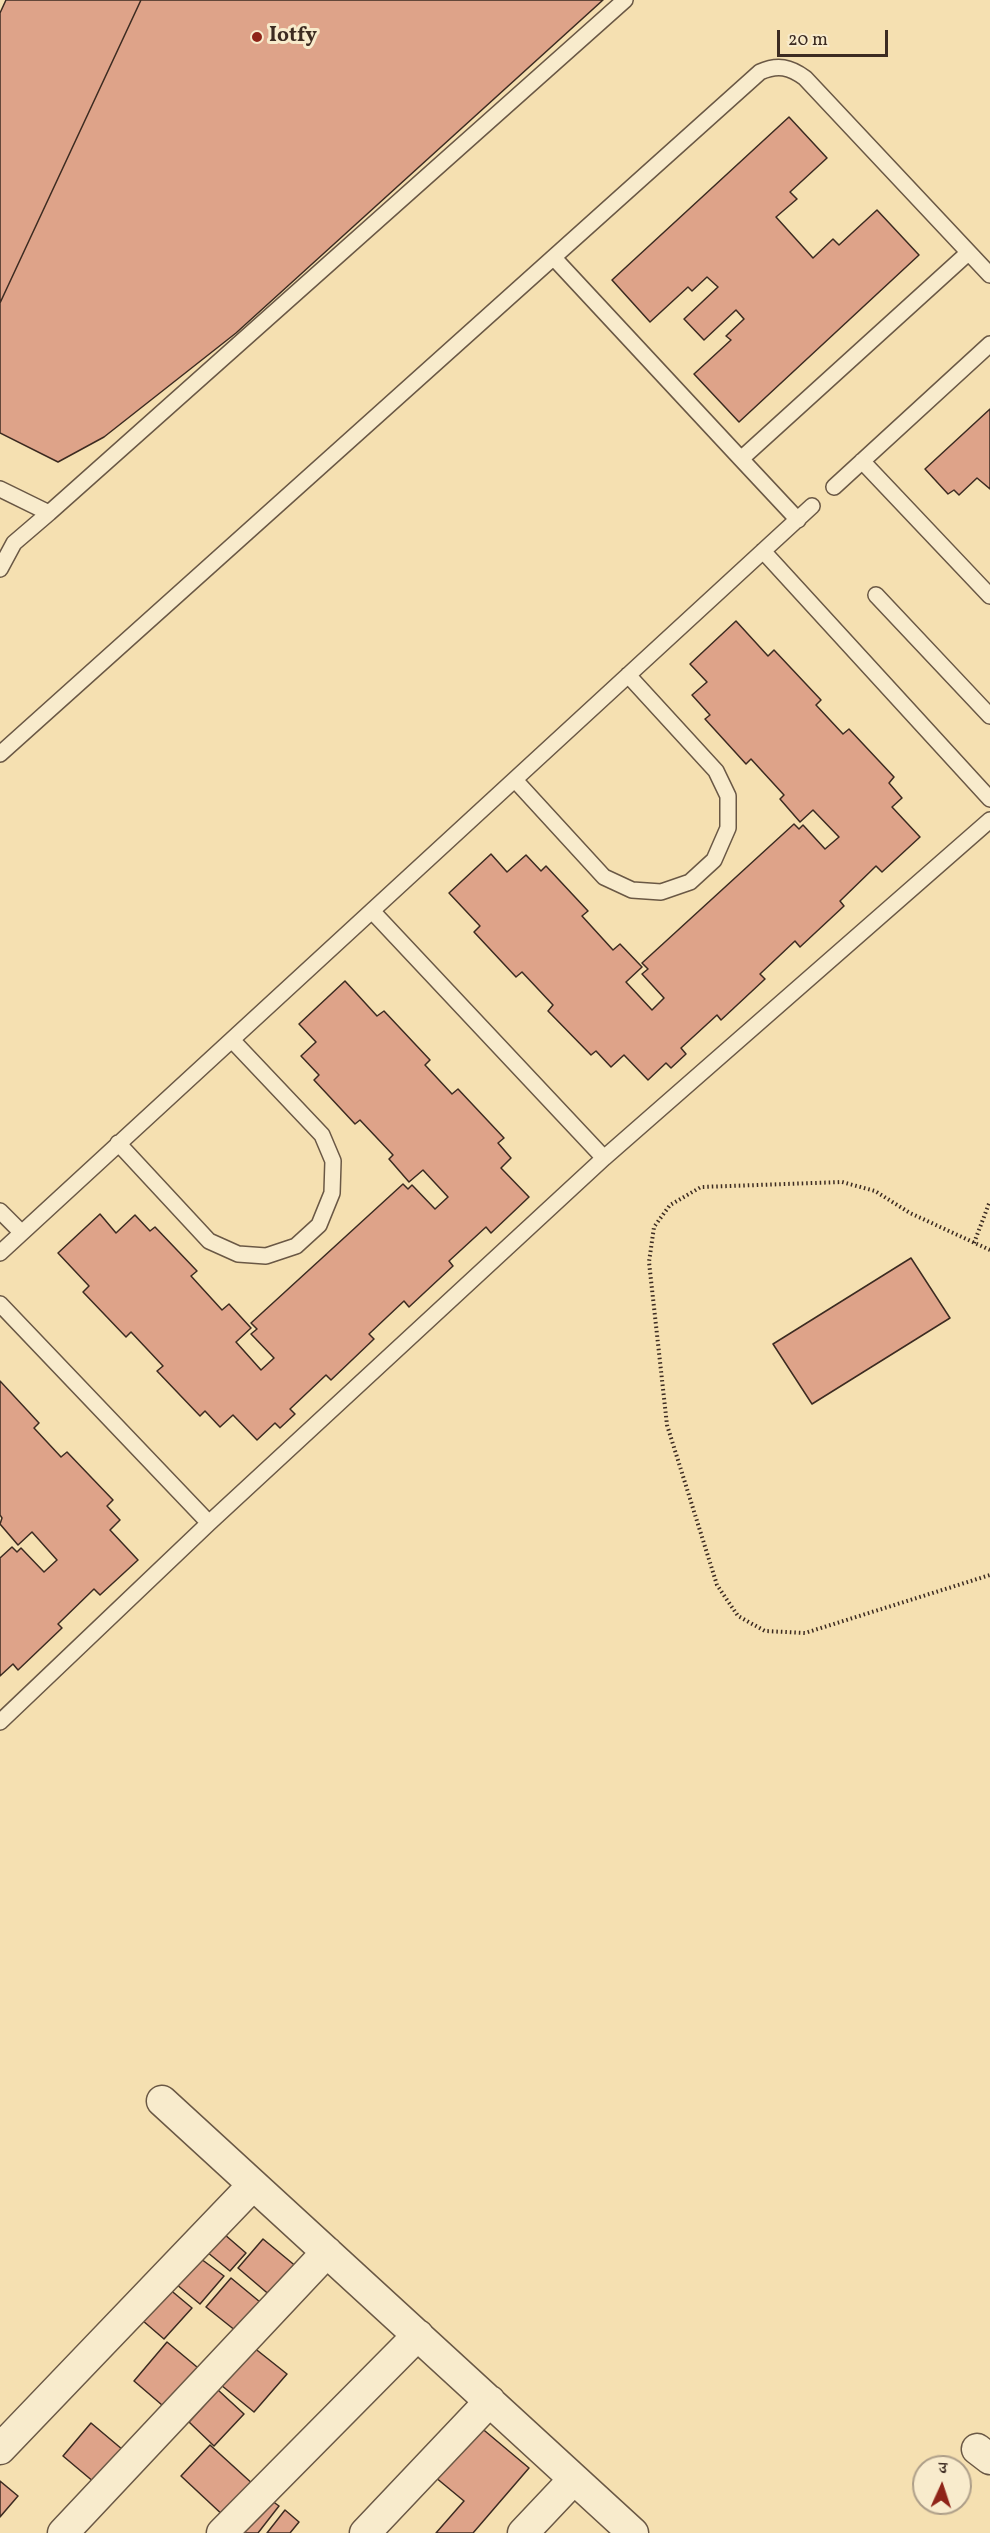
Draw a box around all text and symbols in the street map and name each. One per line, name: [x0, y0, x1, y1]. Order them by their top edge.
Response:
scale bar: [780, 18, 891, 56]
place label: Iotfy: [269, 24, 317, 50]
text: 20 m: [788, 28, 828, 53]
marker: Iotfy: [250, 30, 264, 44]
north arrow: [912, 2455, 972, 2515]
text: उ: [938, 2458, 947, 2480]

